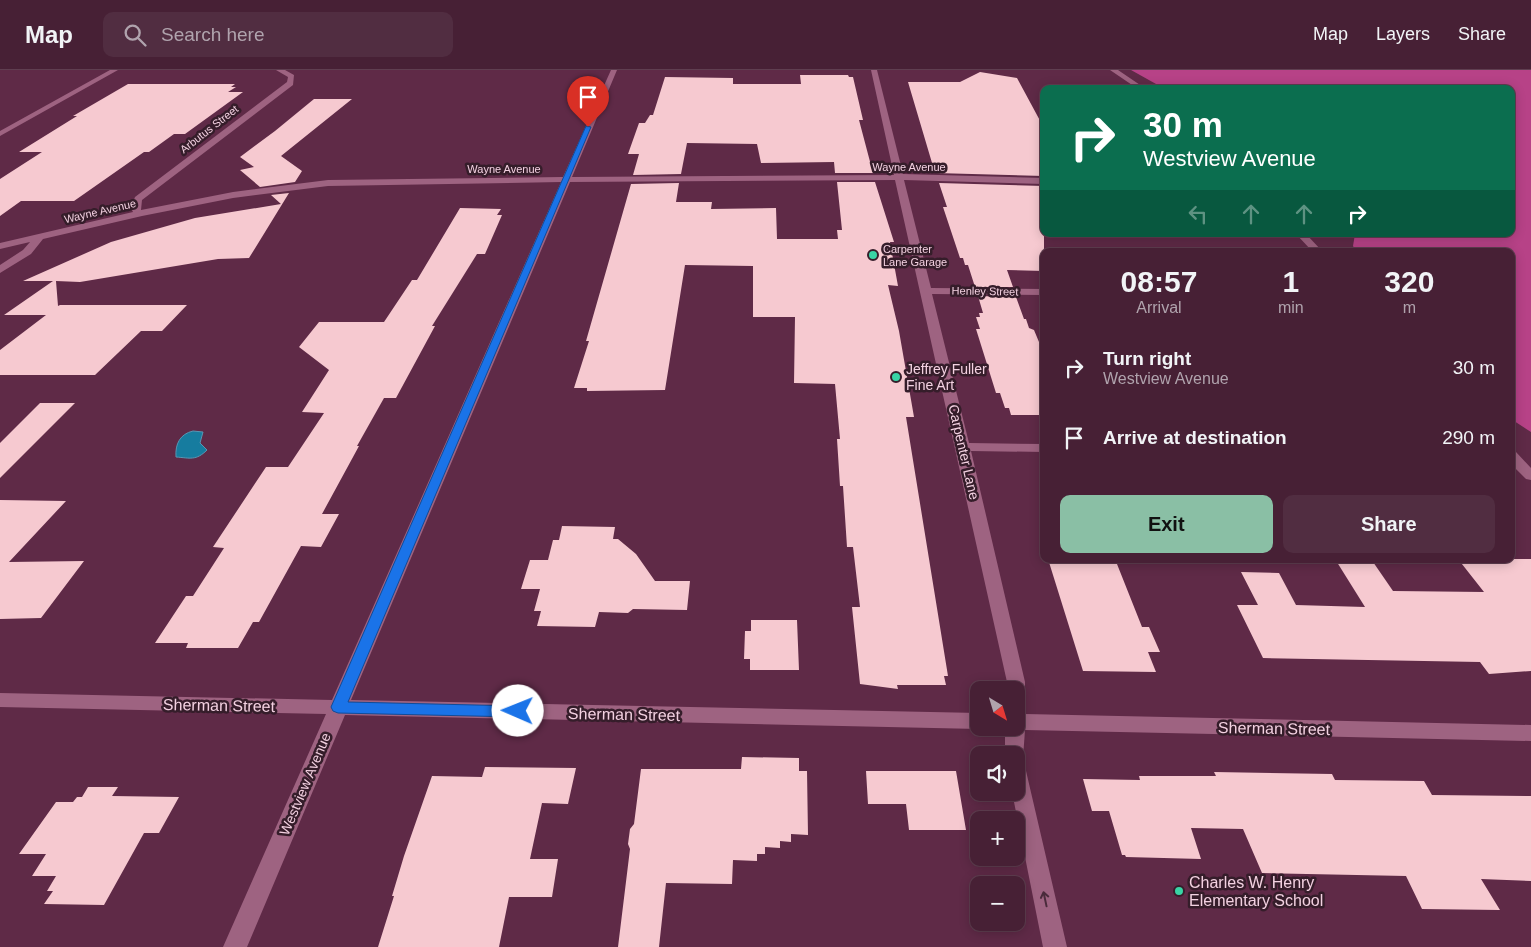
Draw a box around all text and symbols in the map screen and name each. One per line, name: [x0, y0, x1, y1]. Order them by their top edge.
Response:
search box: [103, 12, 453, 57]
text: Map: [25, 21, 73, 48]
icon: search: [121, 21, 149, 49]
text: Search here: [161, 24, 265, 45]
text: Map: [1313, 24, 1348, 44]
text: Layers: [1376, 24, 1430, 44]
text: Share: [1458, 24, 1506, 44]
pin: [567, 76, 609, 127]
icon: arrive: [574, 83, 602, 111]
street label: Arbutus Street: [178, 103, 240, 155]
icon: right: [1060, 105, 1125, 170]
text: 30 m: [1143, 105, 1223, 144]
text: Westview Avenue: [1143, 146, 1316, 171]
street label: Wayne Avenue: [872, 161, 946, 173]
street label: Wayne Avenue: [467, 163, 541, 175]
street label: Wayne Avenue: [63, 197, 137, 225]
icon: left: [1184, 200, 1212, 228]
icon: ahead: [1237, 200, 1265, 228]
icon: ahead: [1290, 200, 1318, 228]
icon: right: [1343, 200, 1371, 228]
place label: Carpenter Lane Garage: [883, 243, 947, 268]
marker: Carpenter Lane Garage: [867, 249, 879, 261]
text: 08:57: [1121, 265, 1197, 298]
text: 1: [1282, 265, 1299, 298]
text: 320: [1384, 265, 1434, 298]
street label: Henley Street: [952, 284, 1018, 298]
text: Arrival: [1136, 299, 1182, 316]
text: min: [1278, 299, 1304, 316]
text: m: [1403, 299, 1416, 316]
text: Turn right: [1103, 348, 1191, 369]
icon: right: [1060, 354, 1088, 382]
text: 30 m: [1453, 357, 1495, 378]
place label: Jeffrey Fuller Fine Art: [906, 361, 987, 393]
text: Westview Avenue: [1103, 370, 1229, 387]
marker: Jeffrey Fuller Fine Art: [890, 371, 902, 383]
street label: Carpenter Lane: [945, 403, 983, 501]
icon: arrive: [1060, 424, 1088, 452]
text: Arrive at destination: [1103, 427, 1287, 448]
text: 290 m: [1442, 427, 1495, 448]
button: Exit: [1060, 495, 1273, 553]
button: Share: [1283, 495, 1495, 553]
north arrow: [970, 681, 1025, 736]
map controls: [970, 681, 1025, 931]
position arrow: [491, 684, 543, 736]
street label: Sherman Street: [163, 696, 276, 715]
street label: Sherman Street: [568, 705, 681, 724]
street label: Sherman Street: [1218, 719, 1331, 738]
street label: Westview Avenue: [276, 730, 334, 838]
button: sound: [970, 746, 1025, 801]
button: +: [970, 811, 1025, 866]
place label: Charles W. Henry Elementary School: [1189, 874, 1323, 909]
button: −: [970, 876, 1025, 931]
marker: Charles W. Henry Elementary School: [1173, 885, 1185, 897]
one-way arrow: [1040, 892, 1049, 908]

